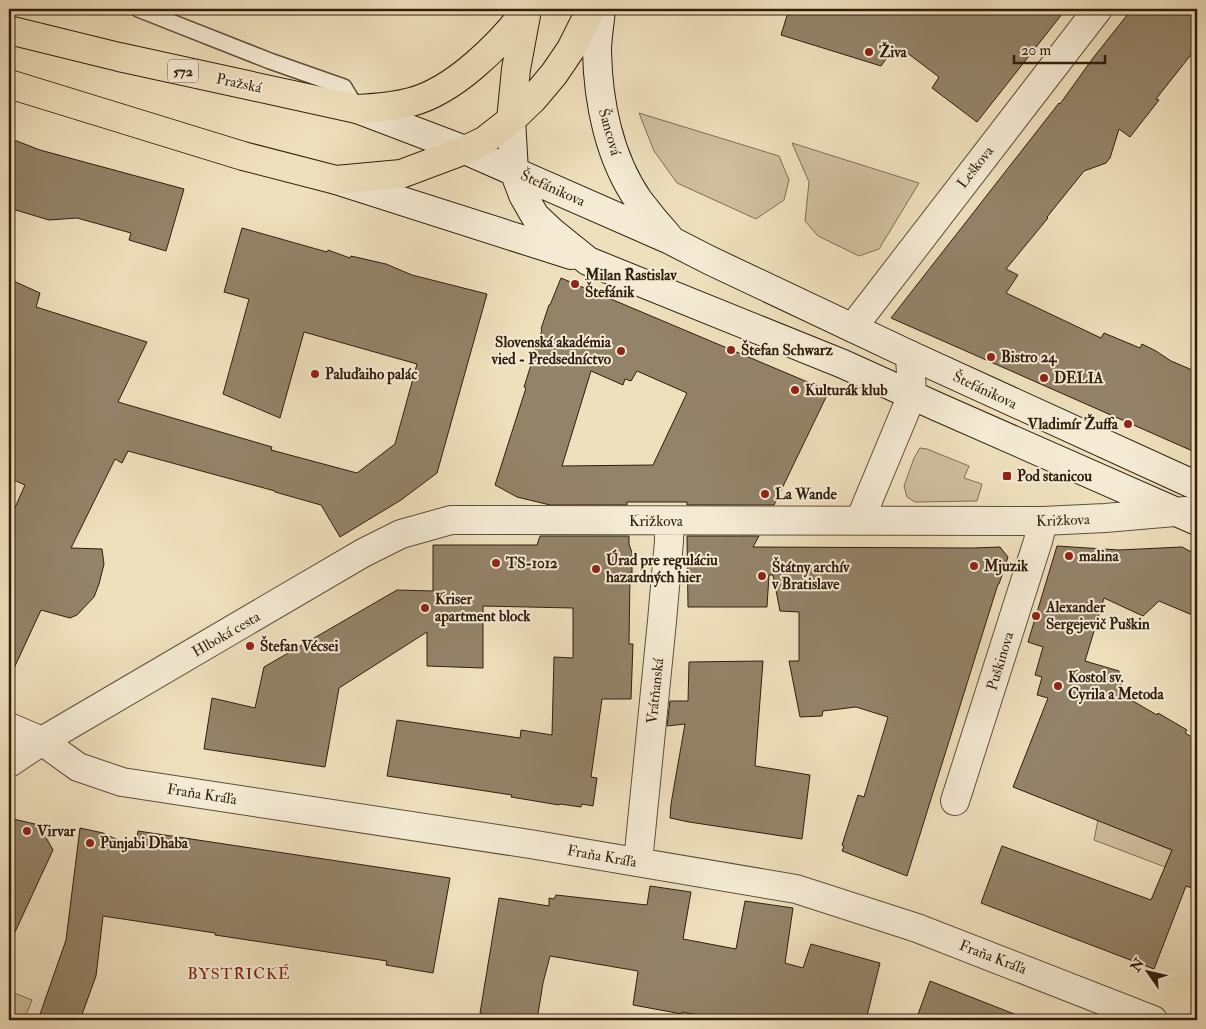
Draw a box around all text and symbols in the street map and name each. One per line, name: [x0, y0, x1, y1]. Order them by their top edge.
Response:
scale bar: [1014, 32, 1105, 64]
place label: Živa: [879, 41, 908, 62]
text: 20 m: [1021, 41, 1051, 60]
marker: Živa: [863, 46, 875, 58]
road number: 572: [168, 59, 198, 82]
street label: Pražská: [214, 69, 264, 98]
street label: Šancová: [594, 106, 627, 159]
street label: Leškova: [953, 142, 998, 192]
street label: Štefánikova: [518, 164, 590, 211]
place label: Milan Rastislav Štefánik: [584, 266, 677, 302]
marker: Milan Rastislav Štefánik: [569, 278, 581, 290]
place label: Slovenská akadémia vied - Predsedníctvo: [491, 333, 612, 369]
place label: Štefan Schwarz: [741, 339, 833, 360]
marker: Štefan Schwarz: [725, 344, 737, 356]
marker: Slovenská akadémia vied - Predsedníctvo: [615, 345, 627, 357]
place label: Bistro 24: [1001, 348, 1057, 367]
marker: Bistro 24: [985, 351, 997, 363]
place label: Paluďaiho palác: [325, 365, 418, 385]
street label: Štefánikova: [950, 365, 1022, 414]
marker: Paluďaiho palác: [309, 368, 321, 380]
place label: DELIA: [1054, 369, 1104, 388]
marker: DELIA: [1038, 372, 1050, 384]
place label: Kulturák klub: [805, 381, 888, 400]
marker: Kulturák klub: [789, 384, 801, 396]
place label: Vladimír Žuffa: [1027, 413, 1119, 434]
marker: Vladimír Žuffa: [1122, 418, 1134, 430]
place label: Pod stanicou: [1017, 467, 1092, 486]
marker: Pod stanicou: [1001, 470, 1013, 482]
place label: La Wande: [775, 485, 837, 504]
marker: La Wande: [759, 488, 771, 500]
street label: Križkova: [1036, 510, 1091, 531]
street label: Križkova: [629, 512, 684, 531]
place label: malina: [1079, 547, 1119, 566]
place label: Úrad pre reguláciu hazardných hier: [606, 549, 718, 588]
marker: malina: [1063, 550, 1075, 562]
place label: TS-1012: [505, 554, 558, 573]
place label: Štátny archív v Bratislave: [771, 556, 850, 594]
marker: TS-1012: [490, 557, 502, 569]
place label: Mjuzik: [983, 557, 1029, 576]
marker: Mjuzik: [968, 560, 980, 572]
marker: Úrad pre reguláciu hazardných hier: [590, 563, 602, 575]
marker: Štátny archív v Bratislave: [756, 570, 768, 582]
place label: Kriser apartment block: [435, 590, 531, 627]
place label: Alexander Sergejevič Puškin: [1045, 598, 1150, 635]
marker: Kriser apartment block: [419, 602, 431, 614]
street label: Hlboká cesta: [189, 607, 264, 662]
marker: Alexander Sergejevič Puškin: [1030, 610, 1042, 622]
street label: Puškinova: [983, 629, 1019, 693]
place label: Štefan Vécsei: [260, 635, 339, 656]
marker: Štefan Vécsei: [244, 640, 256, 652]
street label: Vrátňanská: [643, 656, 668, 725]
place label: Kostol sv. Cyrila a Metoda: [1068, 668, 1164, 705]
marker: Kostol sv. Cyrila a Metoda: [1052, 680, 1064, 692]
street label: Fraňa Kráľa: [166, 780, 239, 810]
place label: Virvar: [36, 822, 76, 841]
marker: Virvar: [21, 825, 33, 837]
place label: Punjabi Dhaba: [100, 834, 189, 853]
marker: Punjabi Dhaba: [84, 837, 96, 849]
street label: Fraňa Kráľa: [566, 841, 639, 872]
street label: Fraňa Kráľa: [956, 936, 1030, 979]
north arrow: [1124, 946, 1174, 996]
text: N: [1127, 955, 1148, 976]
district label: BYSTRICKÉ: [187, 963, 291, 984]

